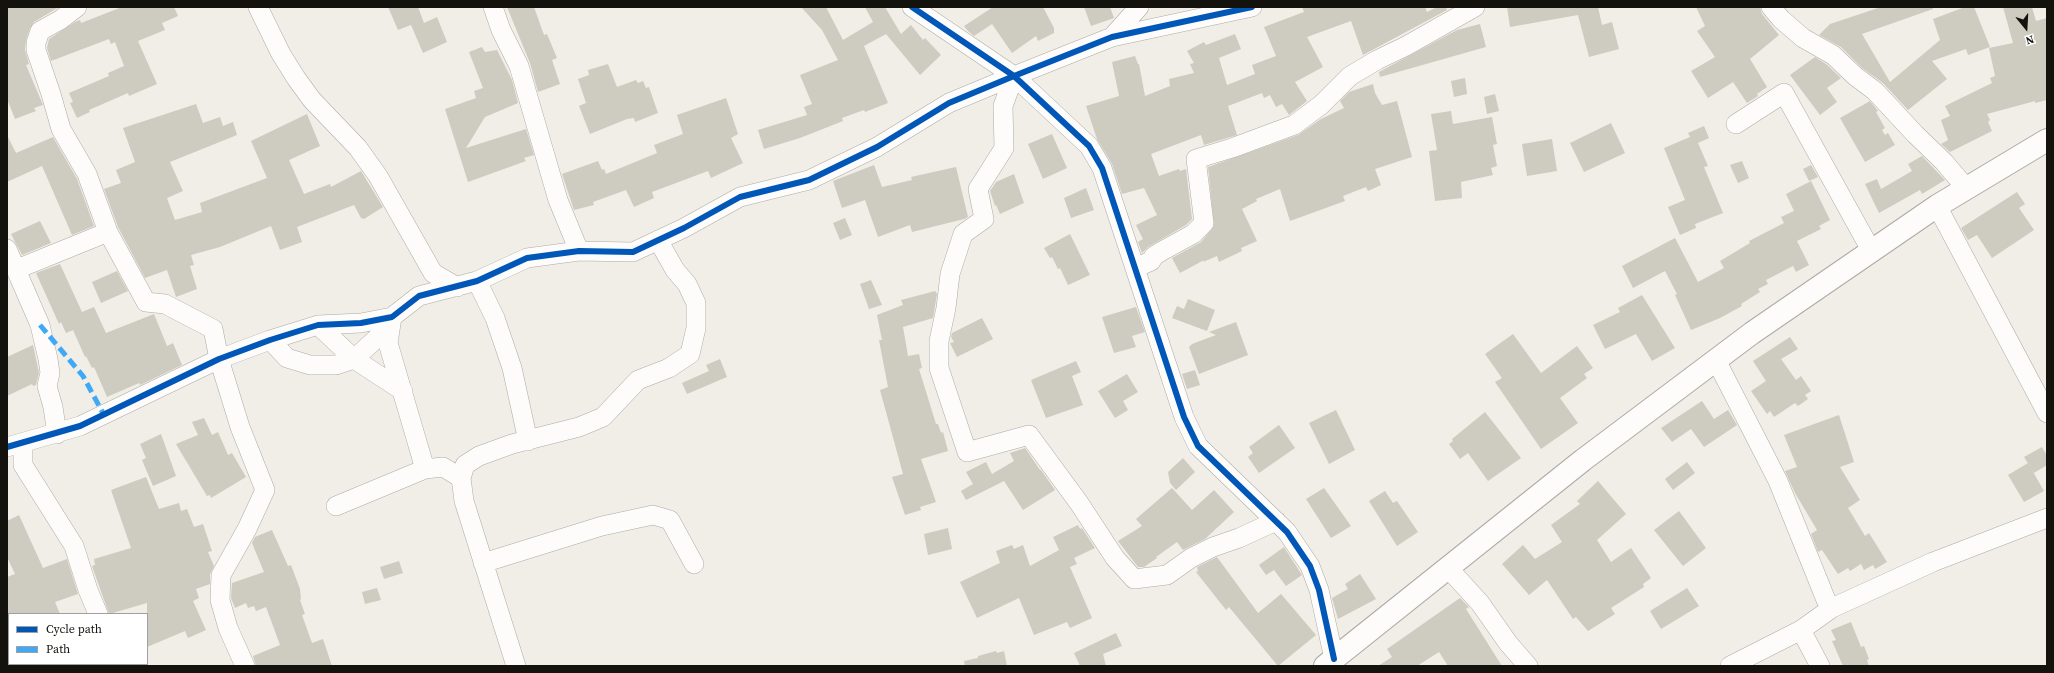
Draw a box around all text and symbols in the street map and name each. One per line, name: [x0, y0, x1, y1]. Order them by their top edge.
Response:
north arrow: [2006, 8, 2046, 48]
text: N: [2024, 32, 2036, 48]
legend: [8, 613, 148, 665]
text: Cycle path: [46, 621, 102, 637]
text: Path: [46, 641, 70, 657]

